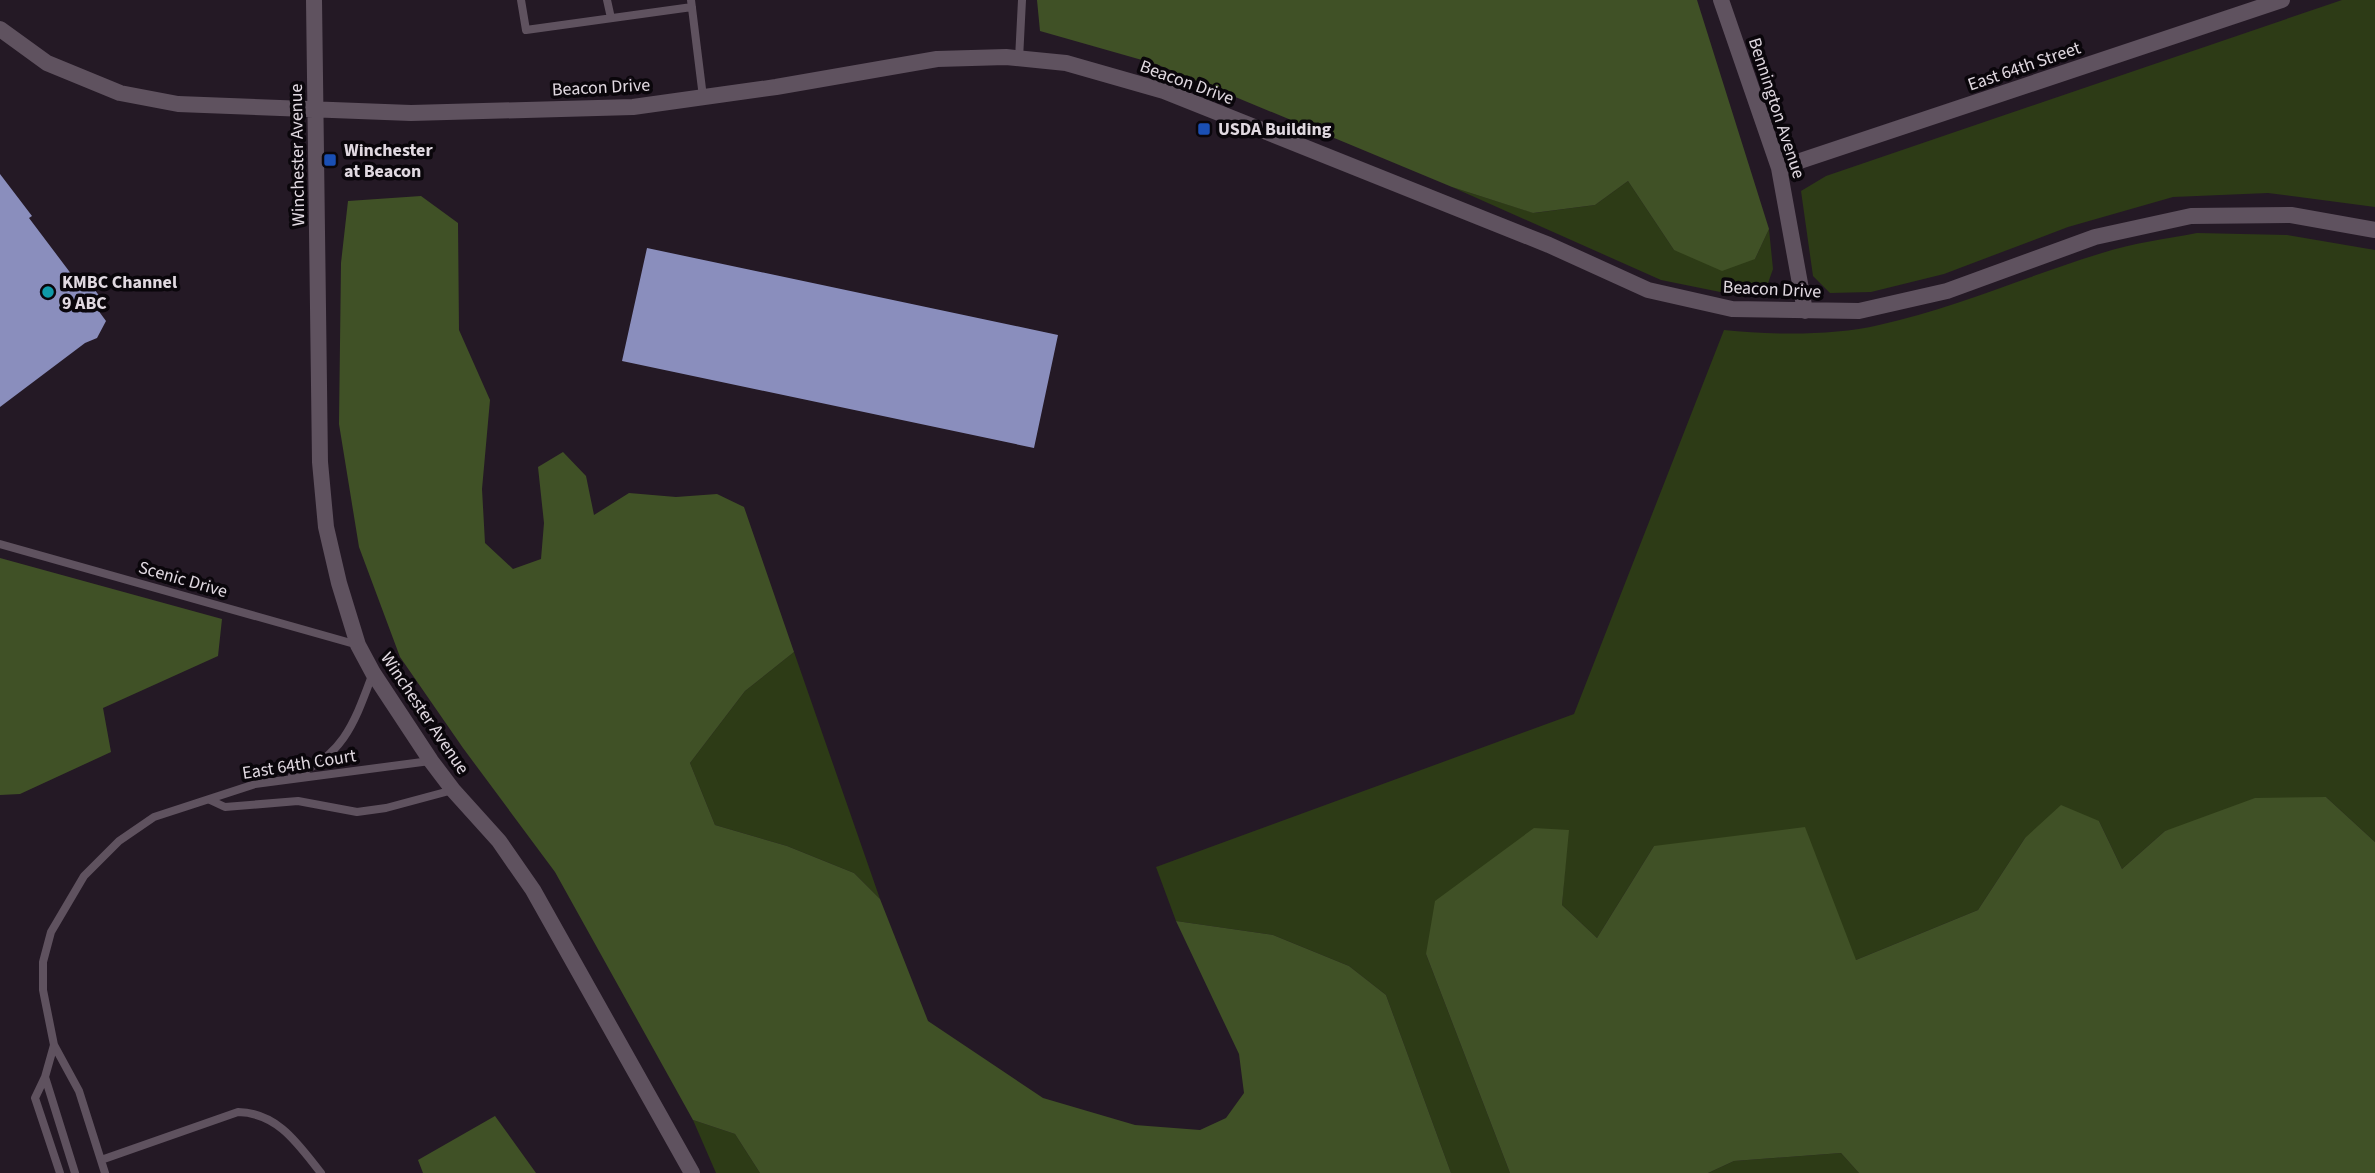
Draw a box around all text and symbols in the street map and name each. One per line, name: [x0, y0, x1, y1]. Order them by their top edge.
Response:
street label: Bennington Avenue: [1742, 34, 1811, 182]
street label: East 64th Street: [1964, 35, 2084, 97]
street label: Beacon Drive: [1136, 54, 1237, 111]
street label: Beacon Drive: [551, 72, 651, 103]
street label: Winchester Avenue: [284, 83, 311, 227]
place label: USDA Building: [1218, 117, 1332, 142]
marker: USDA Building: [1196, 121, 1212, 137]
place label: Winchester at Beacon: [344, 138, 433, 184]
marker: Winchester at Beacon: [322, 152, 338, 168]
place label: KMBC Channel 9 ABC: [62, 270, 177, 316]
street label: Beacon Drive: [1722, 274, 1822, 305]
marker: KMBC Channel 9 ABC: [40, 284, 56, 300]
street label: Scenic Drive: [135, 555, 230, 604]
street label: Winchester Avenue: [374, 647, 475, 779]
street label: East 64th Court: [240, 743, 358, 786]

